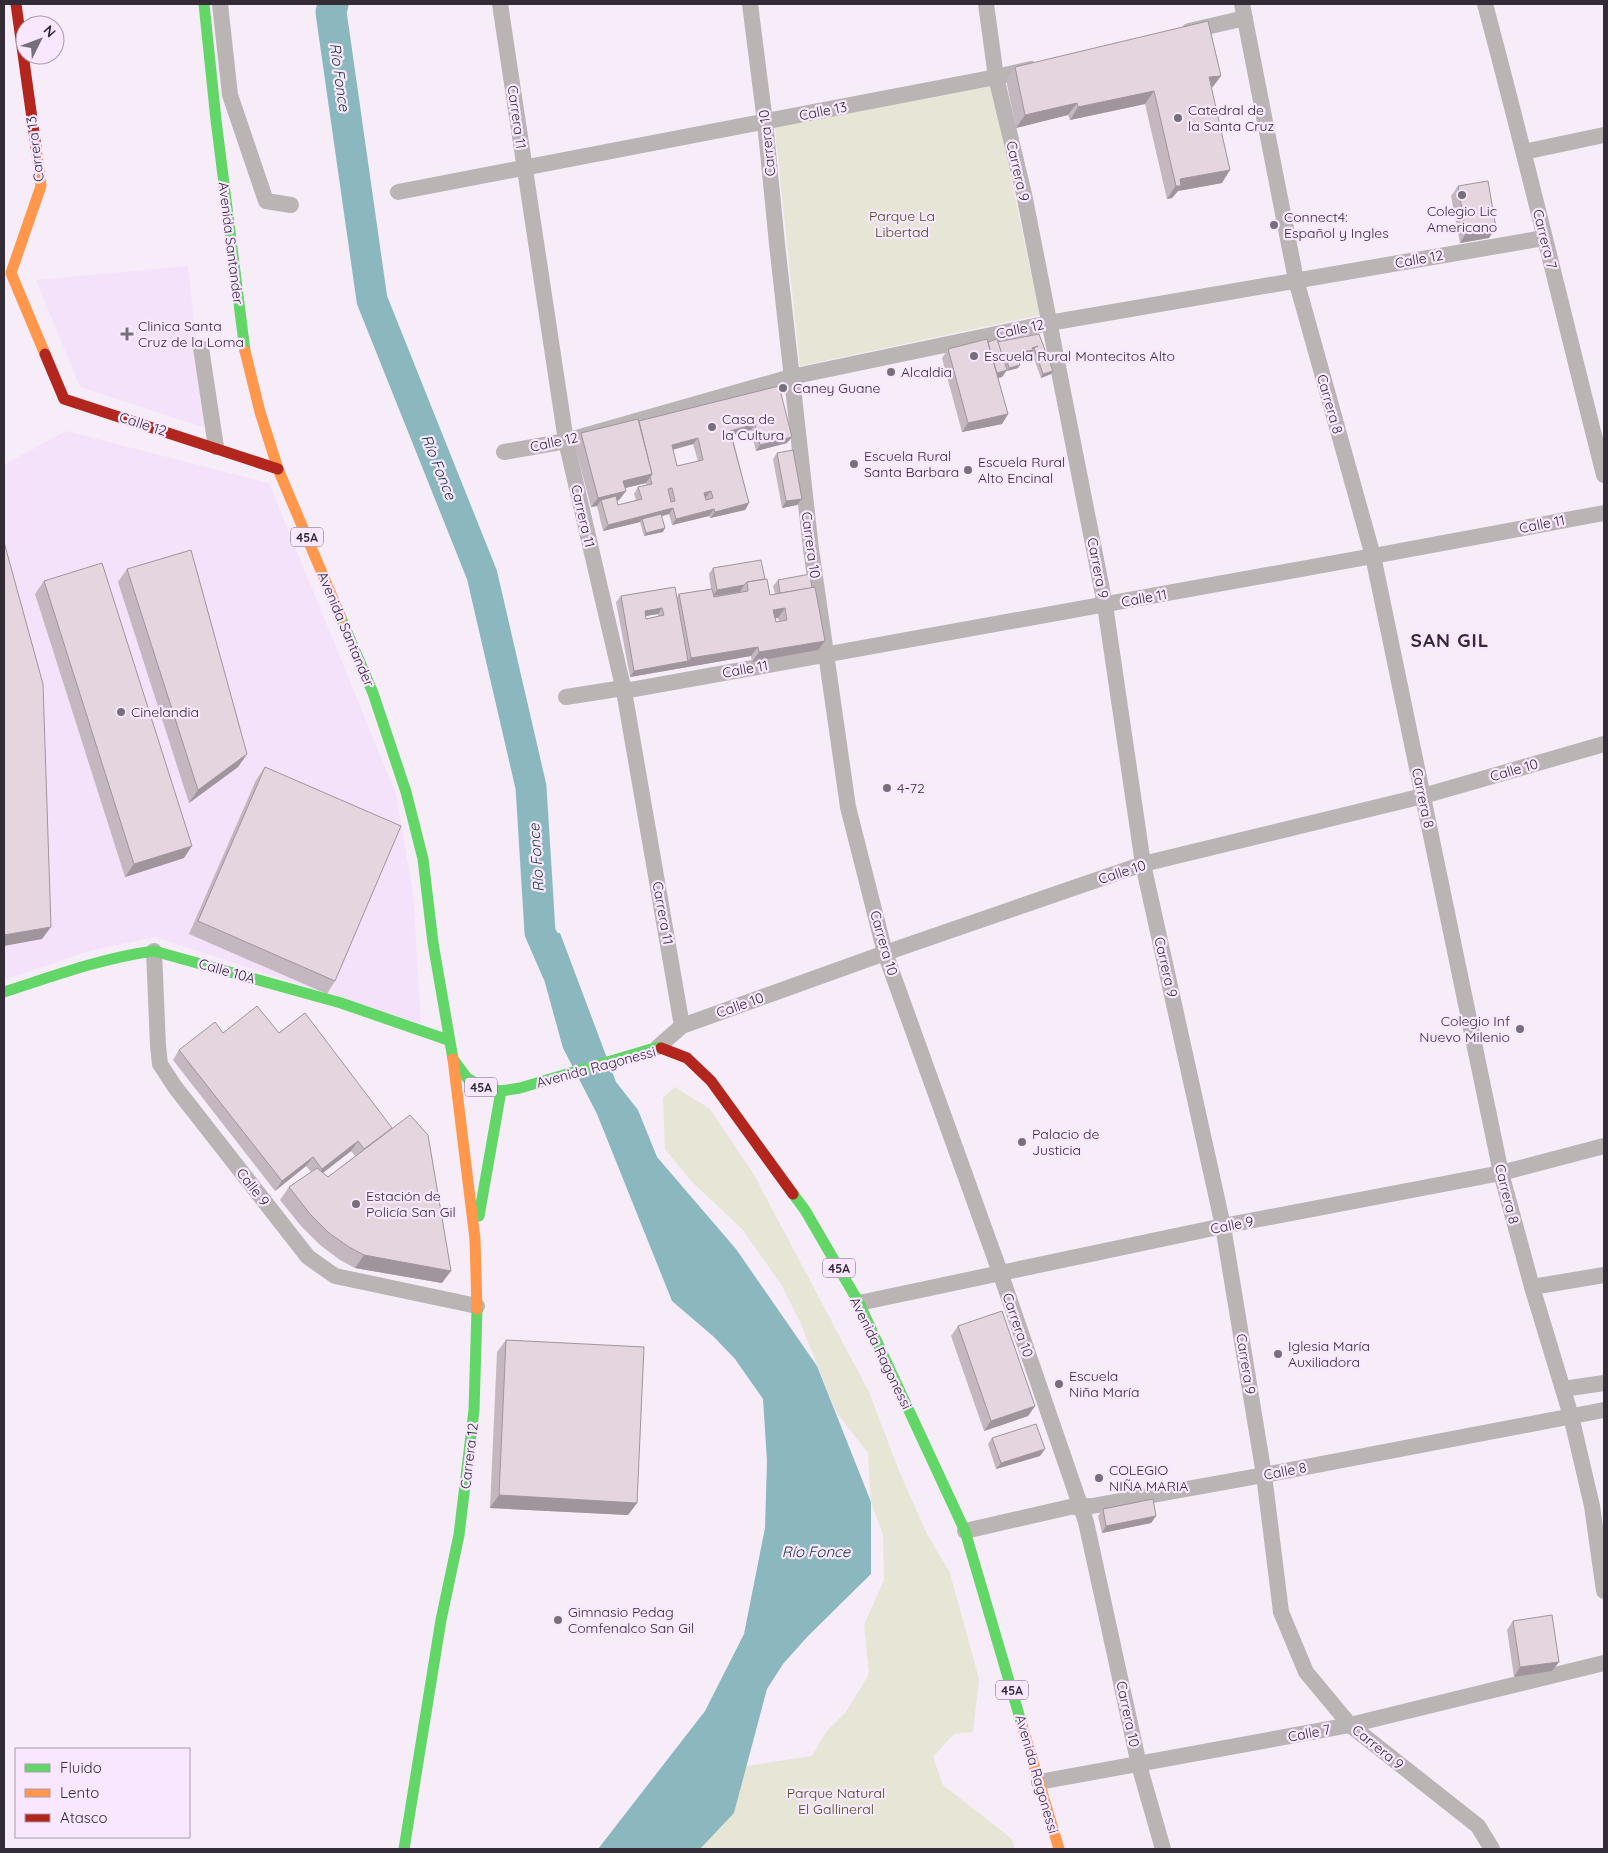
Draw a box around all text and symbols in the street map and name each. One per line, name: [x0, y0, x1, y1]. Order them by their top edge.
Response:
north arrow: [15, 15, 65, 65]
text: N: [40, 21, 60, 41]
water label: Río Fonce: [326, 42, 354, 113]
street label: Carrera 11: [504, 84, 530, 150]
street label: Calle 13: [798, 98, 848, 124]
place label: Catedral de la Santa Cruz: [1188, 101, 1275, 135]
street label: Carrera 10: [755, 109, 779, 177]
marker: Catedral de la Santa Cruz: [1172, 112, 1184, 124]
street label: Carrera 13: [22, 115, 48, 183]
street label: Carrera 9: [1002, 139, 1034, 203]
street label: Avenida Santander: [215, 181, 248, 306]
marker: Colegio Lic Americano: [1456, 189, 1468, 201]
place label: Colegio Lic Americano: [1427, 202, 1497, 236]
park label: Parque La Libertad: [869, 207, 935, 241]
street label: Carrera 7: [1529, 207, 1561, 271]
place label: Connect4: Español y Ingles: [1284, 208, 1389, 242]
marker: Connect4: Español y Ingles: [1268, 219, 1280, 231]
street label: Calle 12: [1394, 246, 1445, 272]
street label: Calle 12: [994, 315, 1046, 343]
place label: Clinica Santa Cruz de la Loma: [138, 317, 244, 351]
marker: Clinica Santa Cruz de la Loma: [120, 327, 134, 341]
place label: Escuela Rural Montecitos Alto: [984, 347, 1175, 365]
marker: Escuela Rural Montecitos Alto: [968, 350, 980, 362]
place label: Alcaldia: [901, 363, 952, 381]
marker: Alcaldia: [885, 366, 897, 378]
street label: Carrera 8: [1313, 372, 1347, 436]
place label: Caney Guane: [793, 379, 881, 397]
marker: Caney Guane: [777, 382, 789, 394]
street label: Calle 12: [117, 408, 169, 440]
place label: Casa de la Cultura: [722, 410, 784, 444]
marker: Casa de la Cultura: [706, 421, 718, 433]
street label: Calle 12: [528, 428, 580, 456]
water label: Río Fonce: [417, 432, 461, 503]
place label: Escuela Rural Santa Barbara: [864, 447, 959, 481]
place label: Escuela Rural Alto Encinal: [978, 453, 1065, 487]
marker: Escuela Rural Santa Barbara: [848, 458, 860, 470]
marker: Escuela Rural Alto Encinal: [962, 464, 974, 476]
street label: Carrera 11: [567, 483, 599, 549]
street label: Carrera 10: [797, 511, 825, 579]
street label: Calle 11: [1518, 511, 1566, 537]
road number: 45A: [291, 528, 323, 546]
street label: Carrera 9: [1083, 536, 1113, 600]
street label: Avenida Santander: [314, 569, 379, 690]
street label: Calle 11: [1120, 585, 1168, 611]
district label: SAN GIL: [1411, 628, 1489, 652]
street label: Calle 11: [721, 656, 769, 682]
place label: Cinelandia: [131, 703, 199, 721]
marker: Cinelandia: [115, 706, 127, 718]
street label: Calle 10: [1488, 755, 1540, 785]
street label: Carrera 8: [1408, 766, 1438, 830]
place label: 4-72: [897, 779, 925, 797]
marker: 4-72: [881, 782, 893, 794]
water label: Río Fonce: [524, 823, 548, 893]
street label: Calle 10: [1096, 856, 1148, 888]
street label: Carrera 11: [649, 880, 677, 946]
street label: Carrera 10: [866, 908, 902, 978]
street label: Carrera 9: [1150, 935, 1182, 999]
street label: Calle 10A: [197, 954, 257, 988]
street label: Calle 10: [714, 988, 766, 1022]
place label: Colegio Inf Nuevo Milenio: [1419, 1012, 1510, 1046]
marker: Colegio Inf Nuevo Milenio: [1514, 1023, 1526, 1035]
street label: Avenida Ragonessi: [534, 1042, 658, 1092]
road number: 45A: [465, 1078, 497, 1096]
place label: Palacio de Justicia: [1032, 1125, 1099, 1159]
marker: Palacio de Justicia: [1016, 1136, 1028, 1148]
street label: Carrera 8: [1491, 1162, 1523, 1226]
street label: Calle 9: [233, 1164, 274, 1210]
place label: Estación de Policía San Gil: [366, 1187, 456, 1221]
marker: Estación de Policía San Gil: [350, 1198, 362, 1210]
street label: Calle 9: [1209, 1212, 1255, 1238]
road number: 45A: [823, 1258, 855, 1278]
street label: Carrera 10: [999, 1290, 1037, 1360]
street label: Avenida Ragonessi: [846, 1294, 916, 1412]
street label: Carrera 9: [1232, 1332, 1260, 1396]
place label: Iglesia María Auxiliadora: [1288, 1337, 1370, 1371]
marker: Iglesia María Auxiliadora: [1272, 1348, 1284, 1360]
place label: Escuela Niña María: [1069, 1367, 1140, 1401]
marker: Escuela Niña María: [1053, 1378, 1065, 1390]
street label: Carrera 12: [456, 1422, 482, 1490]
street label: Calle 8: [1262, 1458, 1308, 1484]
place label: COLEGIO NIÑA MARIA: [1109, 1461, 1188, 1495]
marker: COLEGIO NIÑA MARIA: [1093, 1472, 1105, 1484]
water label: Río Fonce: [782, 1542, 851, 1561]
place label: Gimnasio Pedag Comfenalco San Gil: [568, 1603, 694, 1637]
marker: Gimnasio Pedag Comfenalco San Gil: [552, 1614, 564, 1626]
street label: Carrera 10: [1112, 1679, 1144, 1749]
road number: 45A: [996, 1680, 1028, 1700]
street label: Avenida Ragonessi: [1011, 1713, 1063, 1835]
street label: Calle 7: [1286, 1720, 1332, 1746]
street label: Carrera 9: [1348, 1721, 1408, 1773]
legend: [15, 1748, 190, 1838]
text: Fluido: [60, 1758, 102, 1777]
text: Lento: [60, 1783, 99, 1802]
park label: Parque Natural El Gallineral: [787, 1784, 885, 1818]
text: Atasco: [60, 1808, 108, 1827]

